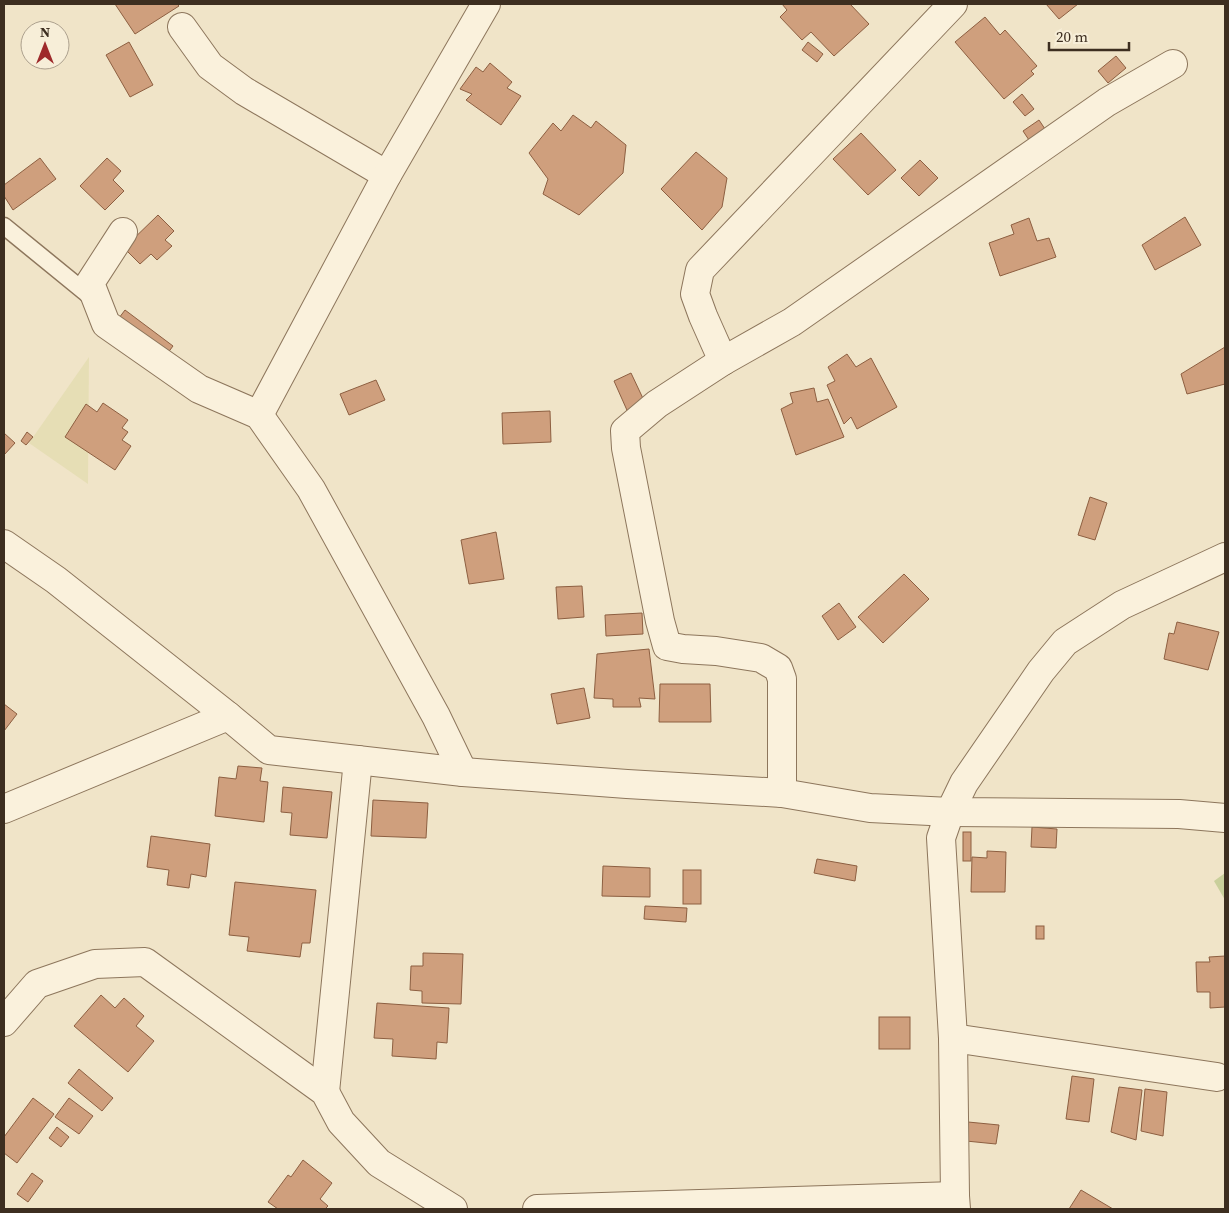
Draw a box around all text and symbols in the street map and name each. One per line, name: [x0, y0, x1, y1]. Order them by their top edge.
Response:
north arrow: [20, 20, 70, 70]
scale bar: [1049, 20, 1129, 52]
text: N: [40, 22, 50, 42]
text: 20 m: [1056, 26, 1088, 47]

